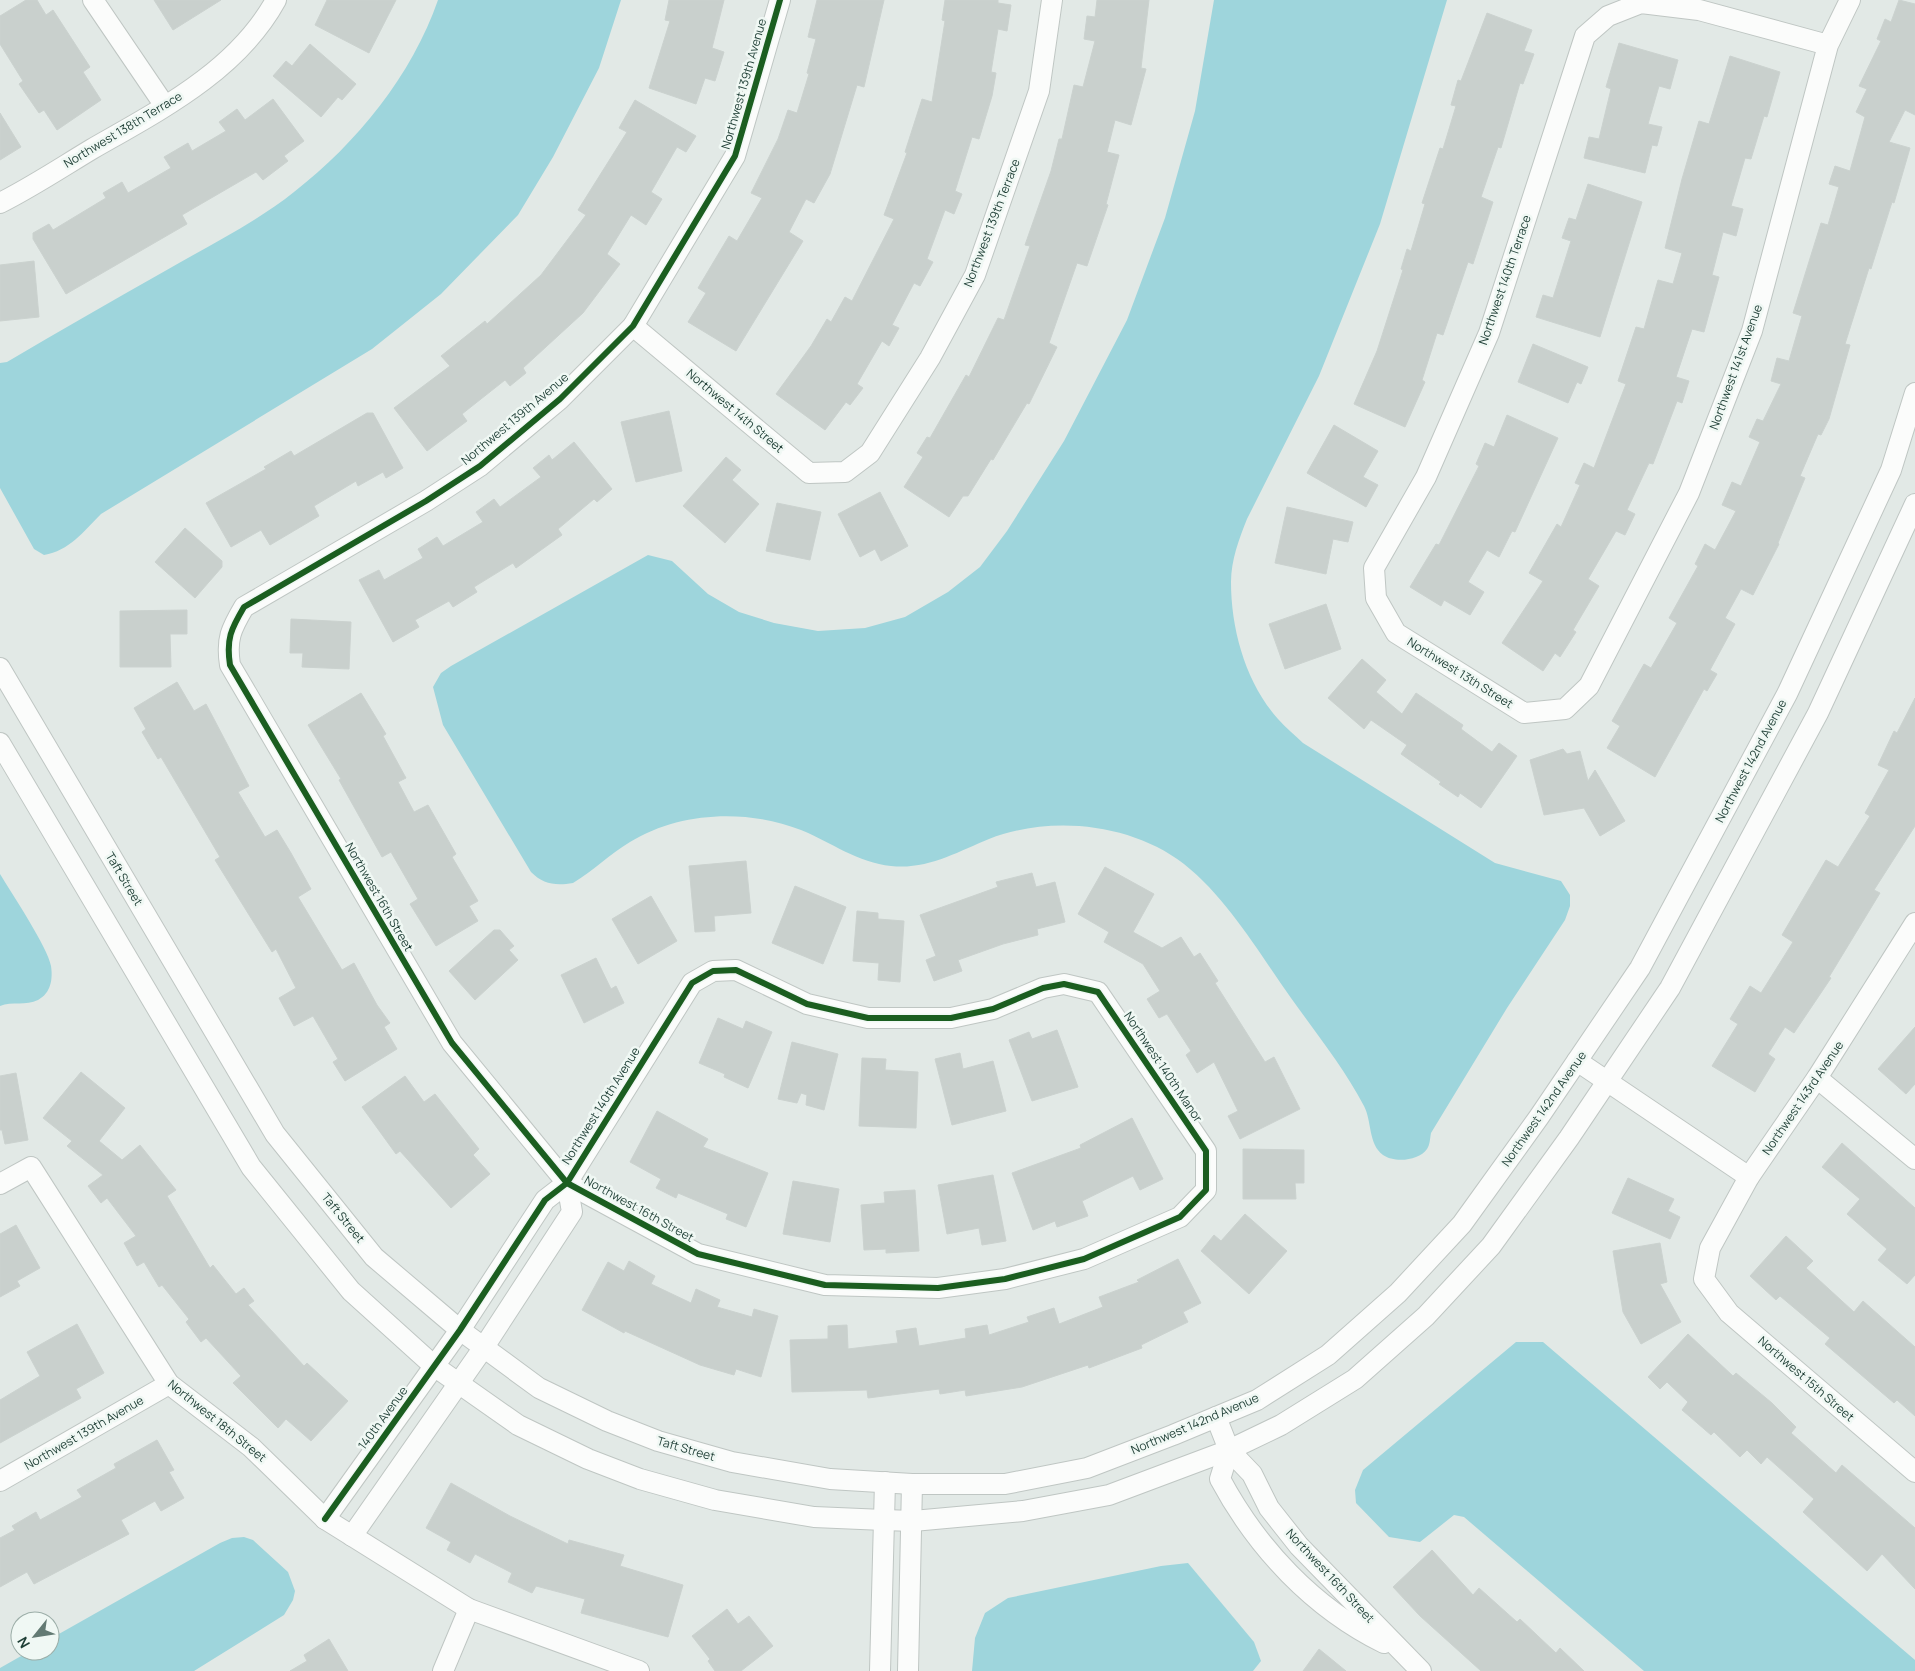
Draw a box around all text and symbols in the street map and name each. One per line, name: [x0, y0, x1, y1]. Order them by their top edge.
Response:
street label: Northwest 139th Avenue: [717, 17, 770, 151]
street label: Northwest 138th Terrace: [60, 87, 185, 172]
street label: Northwest 139th Terrace: [959, 156, 1024, 289]
street label: Northwest 140th Terrace: [1474, 213, 1535, 347]
street label: Northwest 141st Avenue: [1705, 302, 1766, 432]
street label: Northwest 14th Street: [683, 365, 788, 457]
street label: Northwest 139th Avenue: [457, 369, 572, 469]
street label: Northwest 13th Street: [1404, 633, 1517, 712]
street label: Northwest 142nd Avenue: [1711, 696, 1790, 825]
street label: Northwest 16th Street: [341, 839, 418, 954]
street label: Taft Street: [102, 849, 147, 909]
street label: Northwest 140th Manor: [1120, 1008, 1207, 1126]
street label: Northwest 143rd Avenue: [1758, 1037, 1847, 1158]
street label: Northwest 140th Avenue: [557, 1044, 644, 1168]
street label: Northwest 142nd Avenue: [1497, 1048, 1590, 1170]
street label: Northwest 16th Street: [581, 1171, 697, 1246]
street label: Taft Street: [318, 1189, 369, 1246]
street label: Northwest 15th Street: [1755, 1332, 1858, 1425]
street label: Northwest 18th Street: [164, 1376, 270, 1466]
street label: 140th Avenue: [354, 1383, 411, 1453]
street label: Northwest 142nd Avenue: [1128, 1389, 1261, 1458]
street label: Northwest 139th Avenue: [21, 1391, 147, 1474]
street label: Taft Street: [655, 1432, 717, 1465]
street label: Northwest 16th Street: [1282, 1525, 1379, 1626]
north arrow: [10, 1611, 60, 1661]
text: N: [13, 1634, 34, 1652]

